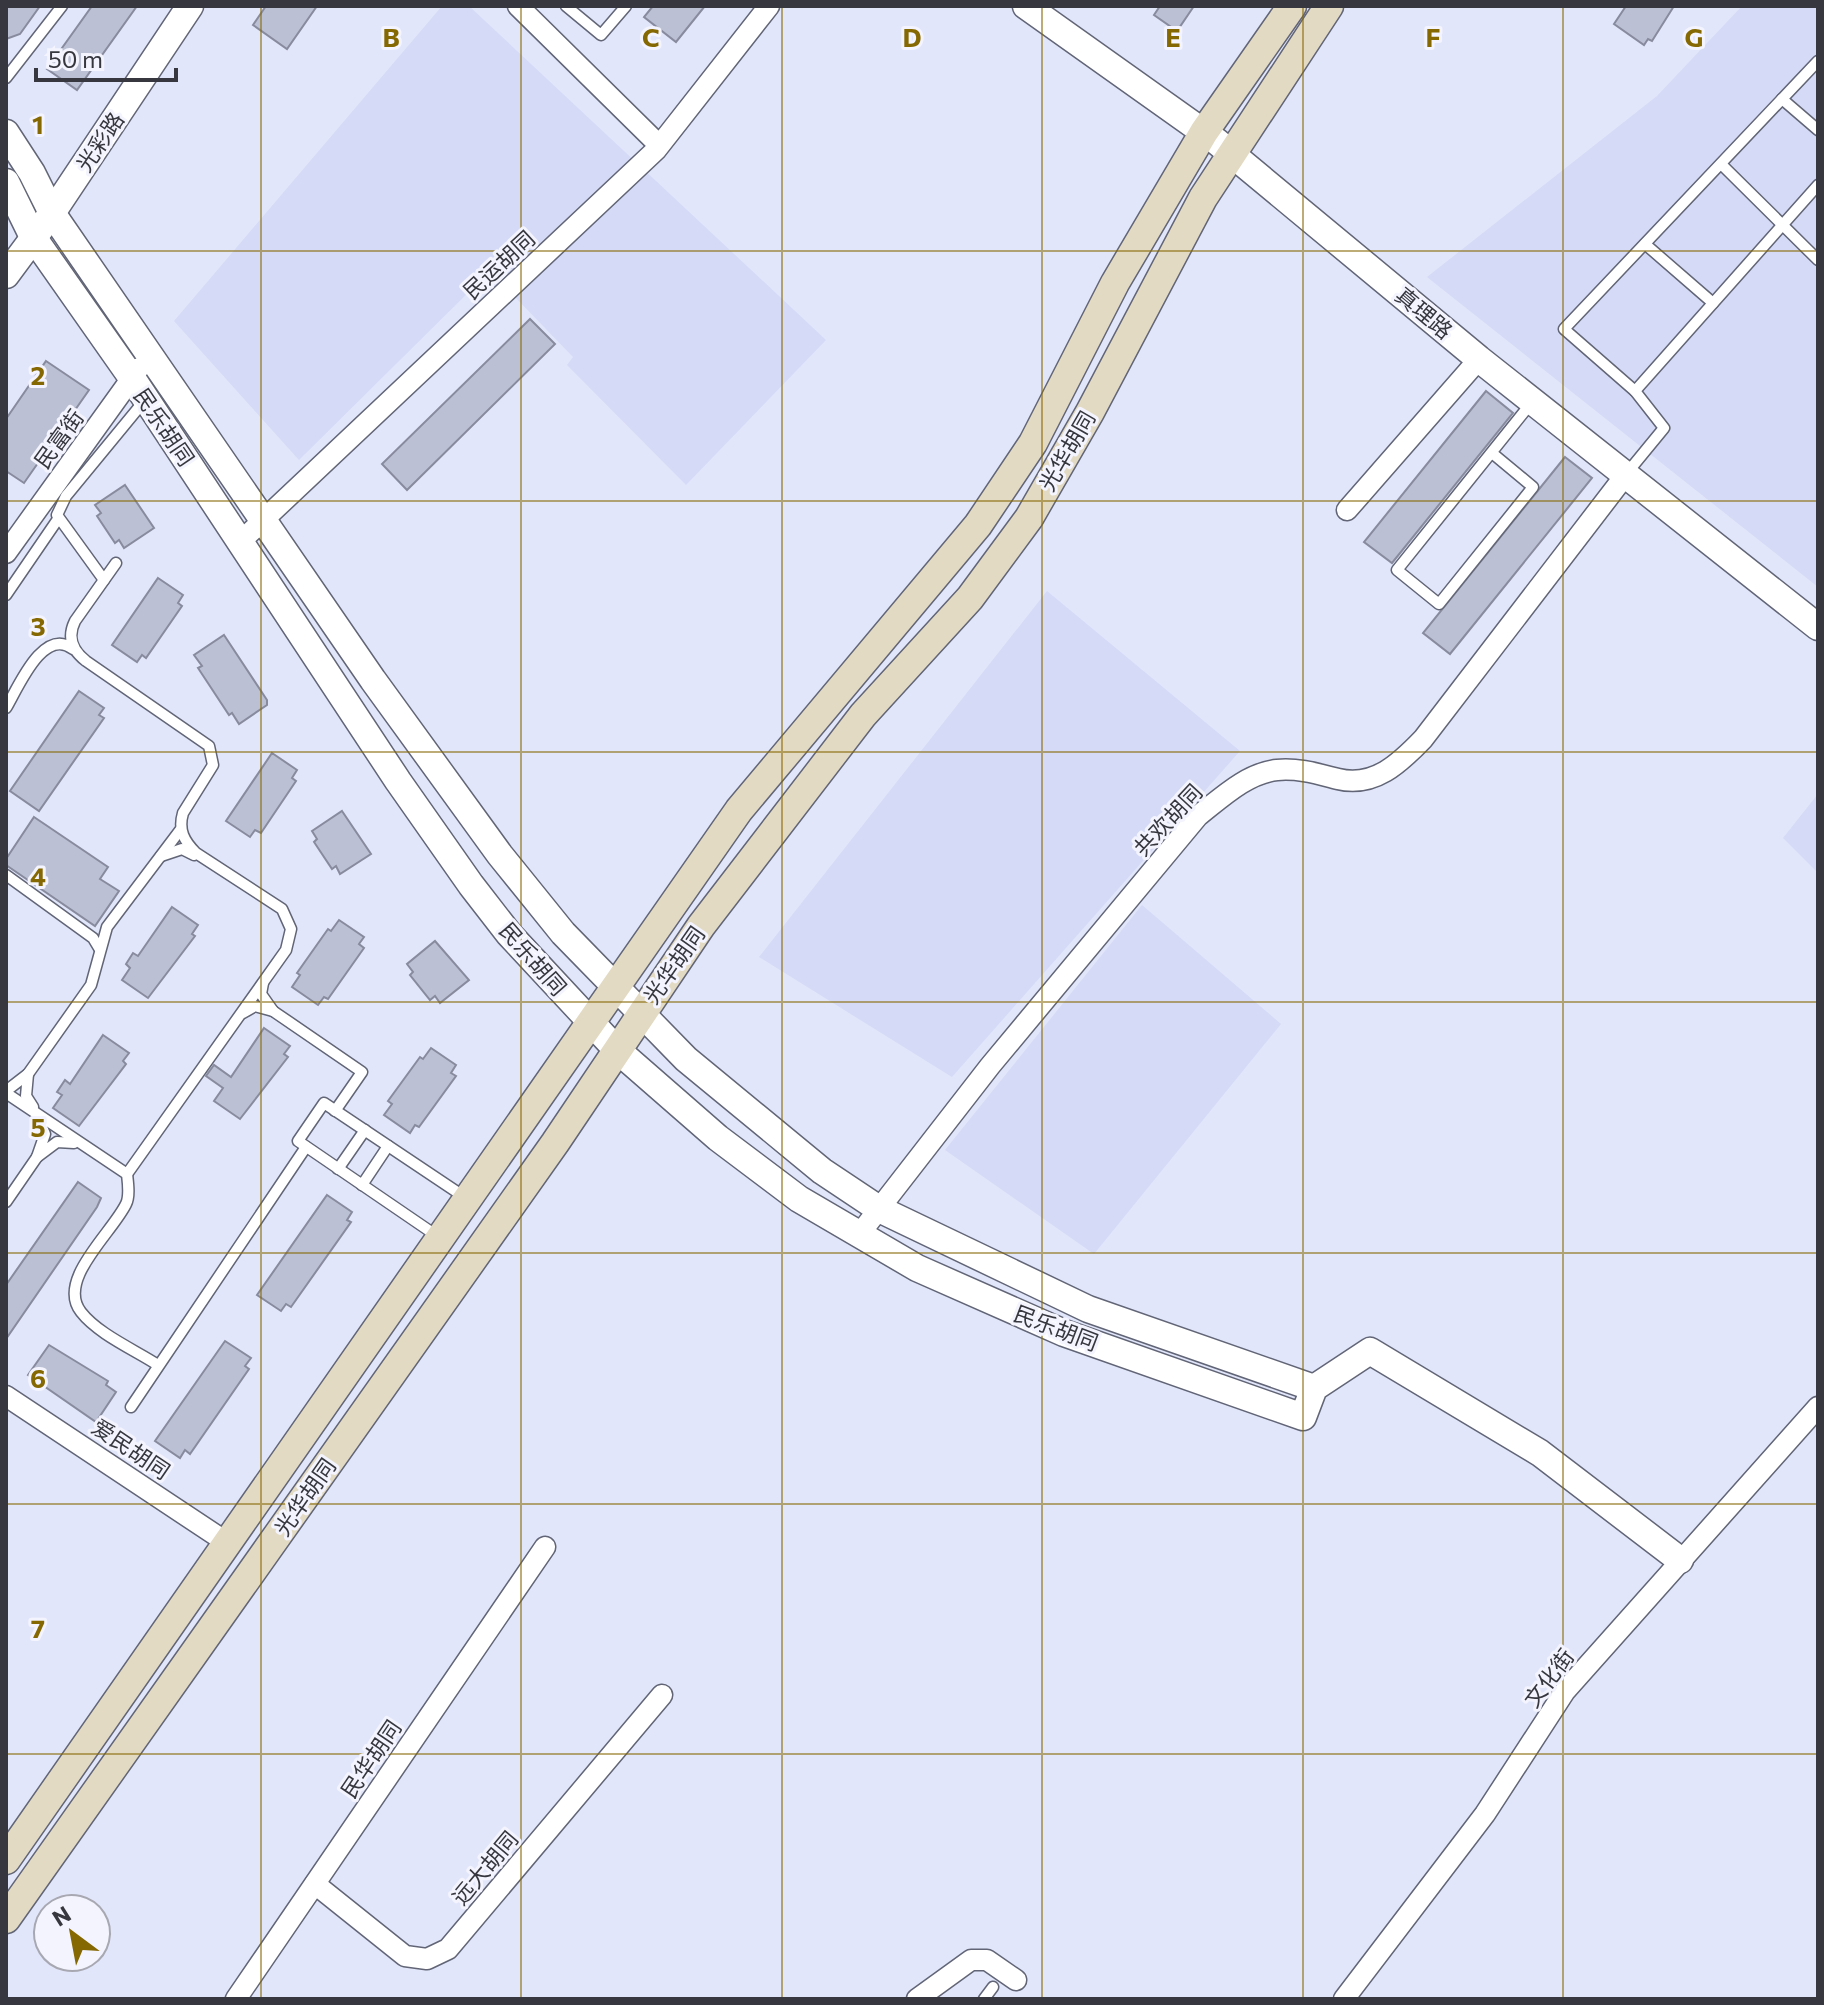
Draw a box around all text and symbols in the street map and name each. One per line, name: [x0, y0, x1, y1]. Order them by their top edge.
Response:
text: B: [382, 21, 400, 52]
text: C: [642, 21, 660, 52]
text: D: [902, 21, 922, 52]
text: E: [1165, 21, 1181, 52]
text: F: [1425, 21, 1441, 52]
text: G: [1685, 21, 1703, 52]
scale bar: [36, 32, 176, 82]
text: 50 m: [48, 44, 103, 73]
street label: 光彩路: [70, 107, 129, 177]
text: 1: [32, 108, 44, 139]
street label: 民运胡同: [457, 225, 540, 305]
street label: 真理路: [1390, 281, 1458, 344]
text: 2: [31, 359, 45, 390]
street label: 民乐胡同: [129, 383, 200, 471]
street label: 民富街: [28, 404, 89, 473]
street label: 光华胡同: [1033, 406, 1100, 496]
text: 3: [30, 610, 46, 641]
street label: 共欢胡同: [1128, 778, 1208, 861]
text: 4: [30, 860, 46, 891]
street label: 民乐胡同: [494, 917, 572, 1001]
street label: 光华胡同: [637, 921, 710, 1009]
text: 5: [30, 1111, 46, 1142]
street label: 民乐胡同: [1010, 1299, 1102, 1356]
text: 6: [30, 1362, 46, 1393]
street label: 爱民胡同: [87, 1413, 175, 1484]
street label: 光华胡同: [268, 1453, 341, 1541]
text: 7: [31, 1612, 45, 1643]
street label: 文化街: [1518, 1643, 1579, 1712]
street label: 民华胡同: [335, 1715, 406, 1803]
street label: 远大胡同: [446, 1825, 523, 1910]
north arrow: [32, 1893, 112, 1973]
text: N: [47, 1900, 75, 1931]

